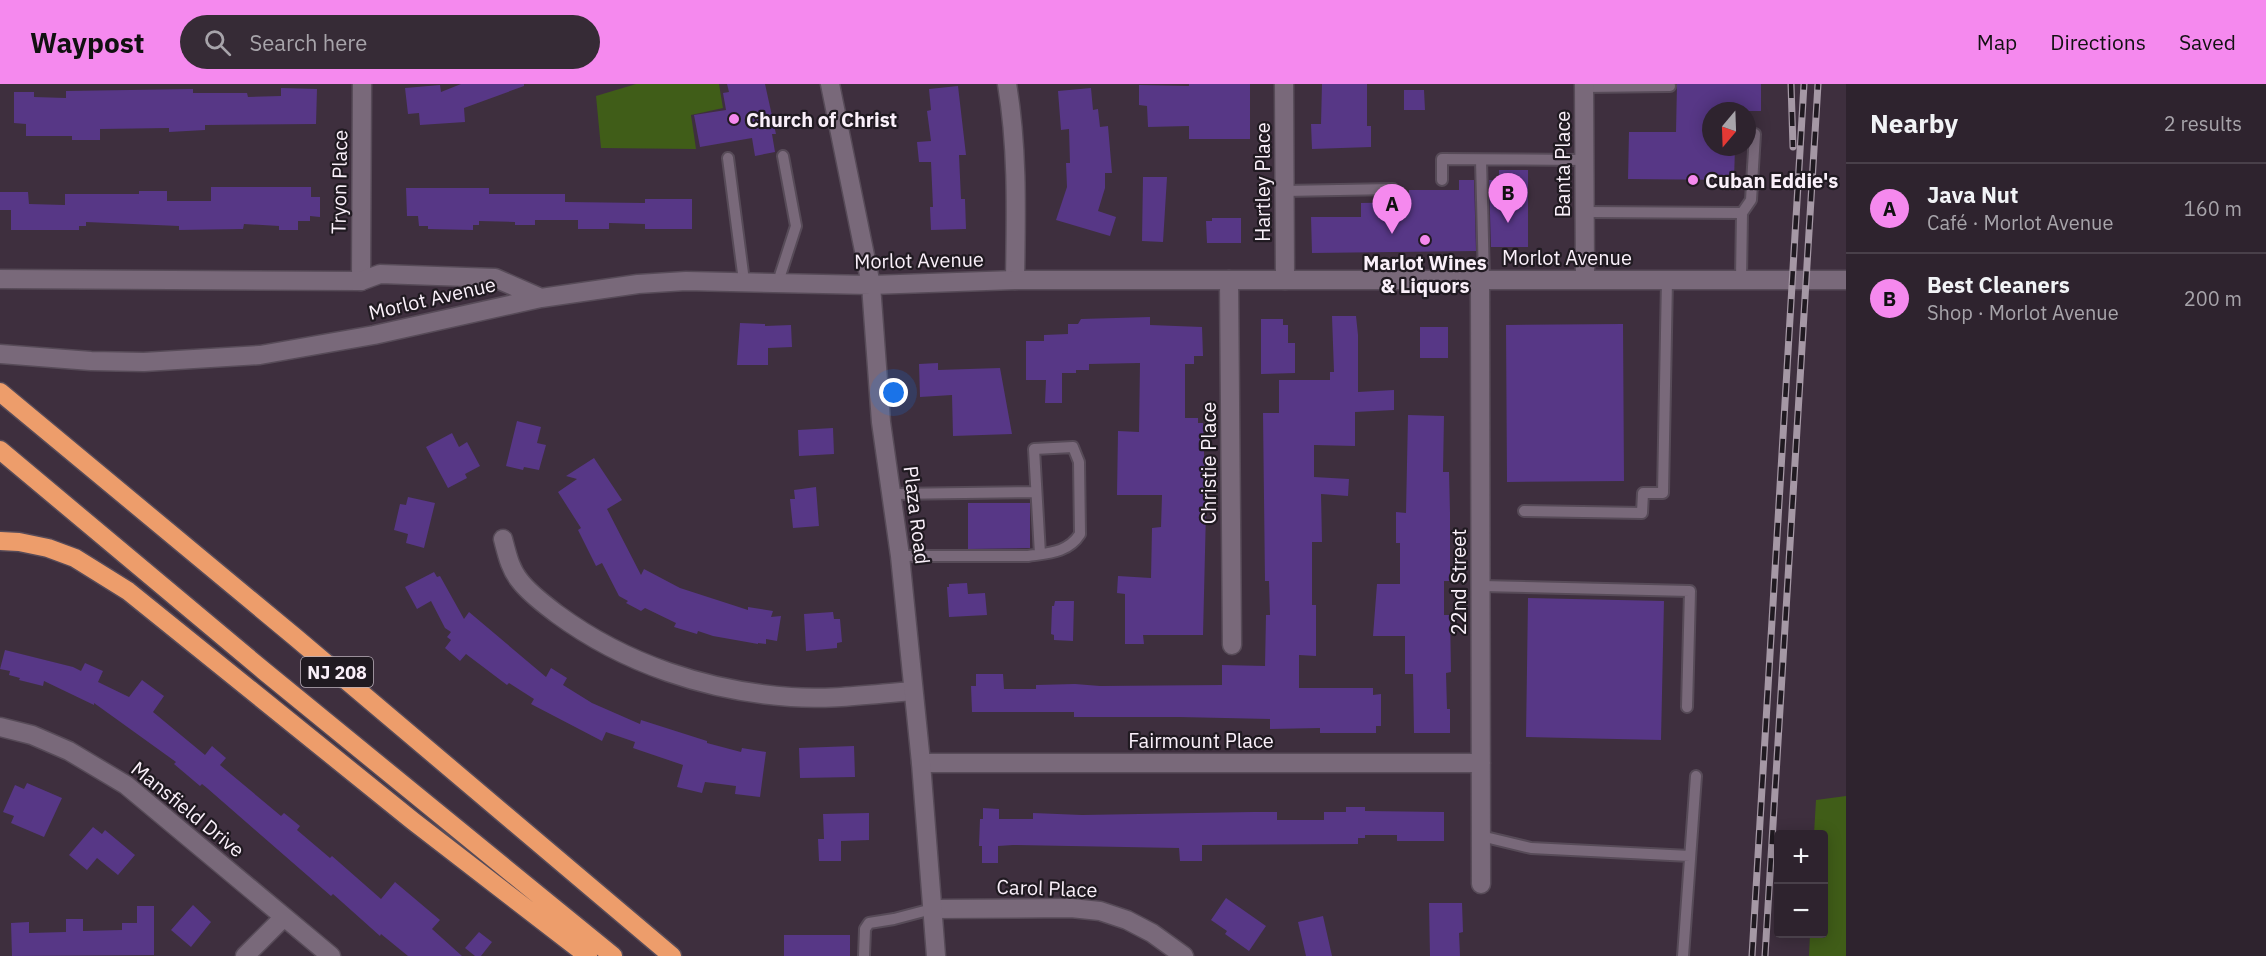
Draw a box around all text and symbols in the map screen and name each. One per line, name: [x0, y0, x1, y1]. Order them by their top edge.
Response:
search box: [180, 15, 600, 69]
text: Waypost: [30, 24, 144, 61]
icon: search: [201, 26, 234, 59]
text: Search here: [249, 28, 367, 57]
text: Map: [1977, 28, 2017, 56]
text: Directions: [2050, 28, 2146, 56]
text: Saved: [2179, 28, 2236, 56]
north arrow: [1702, 102, 1756, 156]
place label: Church of Christ: [746, 106, 897, 133]
text: Nearby: [1870, 106, 1958, 140]
text: 2 results: [2164, 110, 2242, 137]
street label: Banta Place: [1549, 111, 1576, 217]
marker: Church of Christ: [727, 112, 741, 126]
street label: Hartley Place: [1249, 122, 1276, 242]
street label: Tryon Place: [325, 130, 353, 234]
place label: Cuban Eddie's: [1705, 167, 1838, 194]
marker: Cuban Eddie's: [1686, 173, 1700, 187]
pin: B: [1488, 174, 1528, 223]
text: Java Nut: [1927, 180, 2018, 209]
pin: A: [1372, 184, 1412, 234]
text: A: [1883, 195, 1896, 222]
text: 160 m: [2184, 195, 2242, 222]
text: Café · Morlot Avenue: [1927, 209, 2113, 236]
marker: Marlot Wines & Liquors: [1418, 233, 1432, 247]
street label: Morlot Avenue: [1502, 244, 1632, 271]
street label: Morlot Avenue: [854, 245, 984, 275]
place label: Marlot Wines & Liquors: [1363, 249, 1487, 299]
street label: Morlot Avenue: [366, 270, 498, 326]
text: Best Cleaners: [1927, 270, 2070, 299]
text: B: [1883, 285, 1896, 312]
text: 200 m: [2184, 285, 2242, 312]
text: Shop · Morlot Avenue: [1927, 299, 2119, 326]
your location: [879, 378, 908, 407]
street label: Christie Place: [1195, 402, 1222, 524]
street label: Plaza Road: [898, 464, 936, 566]
street label: 22nd Street: [1445, 529, 1472, 635]
road number: NJ 208: [301, 657, 373, 687]
street label: Fairmount Place: [1128, 727, 1274, 754]
street label: Mansfield Drive: [126, 755, 250, 863]
map controls: [1774, 830, 1828, 938]
button: +: [1774, 830, 1828, 884]
street label: Carol Place: [996, 873, 1098, 903]
button: −: [1774, 884, 1828, 938]

